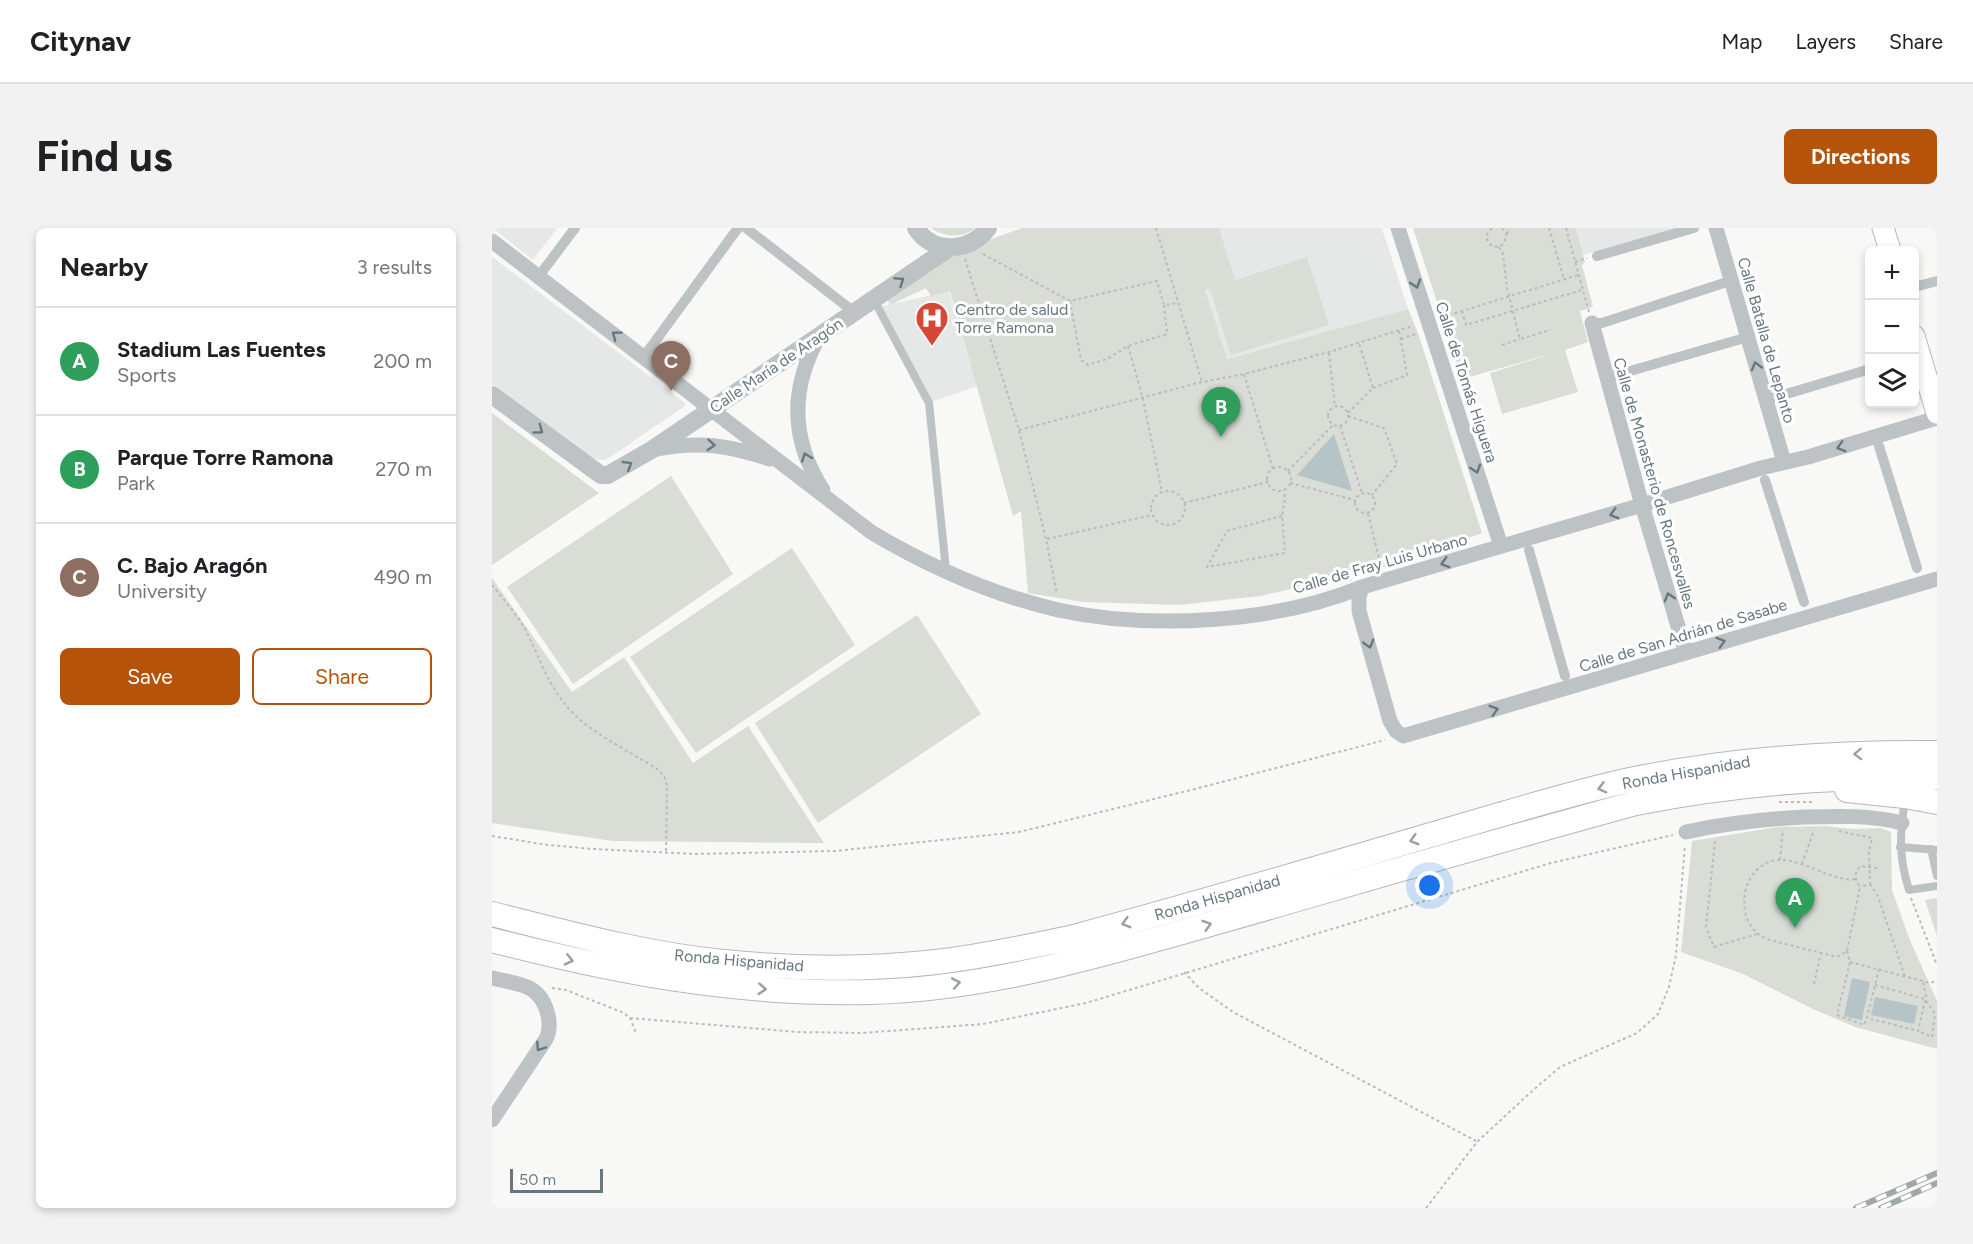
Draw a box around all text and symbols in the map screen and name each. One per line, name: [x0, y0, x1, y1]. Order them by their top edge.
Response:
text: Citynav: [30, 24, 131, 58]
text: Map: [1722, 29, 1762, 54]
text: Layers: [1795, 29, 1856, 54]
text: Share: [1889, 29, 1943, 54]
button: Directions: [1784, 129, 1937, 184]
text: Find us: [36, 131, 173, 182]
map controls: [1865, 246, 1919, 408]
button: +: [1865, 246, 1919, 300]
text: Nearby: [60, 251, 148, 283]
text: 3 results: [357, 255, 432, 279]
street label: Calle Batalla de Lepanto: [1734, 255, 1799, 425]
one-way arrow: [893, 277, 904, 288]
one-way arrow: [1409, 278, 1421, 289]
street label: Calle de Tomás Higuera: [1432, 299, 1502, 465]
hospital icon: Centro de salud Torre Ramona: [914, 300, 950, 347]
place label: Centro de salud Torre Ramona: [955, 300, 1068, 337]
button: −: [1865, 300, 1919, 354]
street label: Calle María de Aragón: [706, 314, 846, 417]
one-way arrow: [612, 332, 623, 343]
text: Stadium Las Fuentes: [117, 336, 326, 363]
pin: C: [652, 342, 690, 391]
text: A: [72, 349, 87, 373]
text: 200 m: [373, 349, 432, 373]
button: layers: [1865, 354, 1919, 408]
street label: Calle de Monasterio de Roncesvalles: [1609, 355, 1700, 611]
one-way arrow: [1751, 361, 1763, 371]
text: Sports: [117, 363, 176, 387]
pin: B: [1202, 388, 1240, 437]
one-way arrow: [533, 422, 544, 433]
one-way arrow: [706, 438, 715, 451]
one-way arrow: [1836, 440, 1847, 452]
text: Parque Torre Ramona: [117, 444, 333, 471]
one-way arrow: [801, 452, 814, 463]
text: B: [73, 457, 86, 481]
text: 270 m: [375, 457, 432, 481]
one-way arrow: [622, 460, 632, 472]
one-way arrow: [1469, 463, 1481, 474]
text: Park: [117, 471, 155, 495]
one-way arrow: [1609, 506, 1619, 519]
street label: Calle de Fray Luis Urbano: [1291, 529, 1470, 598]
text: C. Bajo Aragón: [117, 552, 268, 579]
one-way arrow: [1440, 556, 1451, 568]
text: C: [72, 565, 87, 589]
text: 490 m: [373, 565, 432, 589]
text: University: [117, 579, 207, 603]
one-way arrow: [1664, 592, 1676, 603]
street label: Calle de San Adrián de Sasabe: [1577, 595, 1790, 676]
one-way arrow: [1715, 637, 1726, 649]
one-way arrow: [1361, 639, 1374, 649]
button: Save: [60, 648, 240, 705]
button: Share: [252, 648, 432, 705]
one-way arrow: [1488, 705, 1499, 717]
one-way arrow: [1853, 748, 1862, 760]
street label: Ronda Hispanidad: [1620, 752, 1752, 793]
one-way arrow: [1597, 780, 1607, 793]
one-way arrow: [1410, 833, 1420, 845]
street label: Ronda Hispanidad: [1152, 870, 1282, 925]
your location: [1415, 871, 1444, 900]
pin: A: [1776, 878, 1814, 928]
one-way arrow: [1121, 916, 1132, 928]
one-way arrow: [1201, 920, 1212, 932]
street label: Ronda Hispanidad: [673, 945, 805, 976]
one-way arrow: [564, 952, 574, 965]
one-way arrow: [951, 978, 961, 990]
one-way arrow: [757, 982, 766, 995]
one-way arrow: [536, 1041, 548, 1051]
scale bar: [510, 1166, 603, 1194]
text: 50 m: [519, 1170, 556, 1189]

